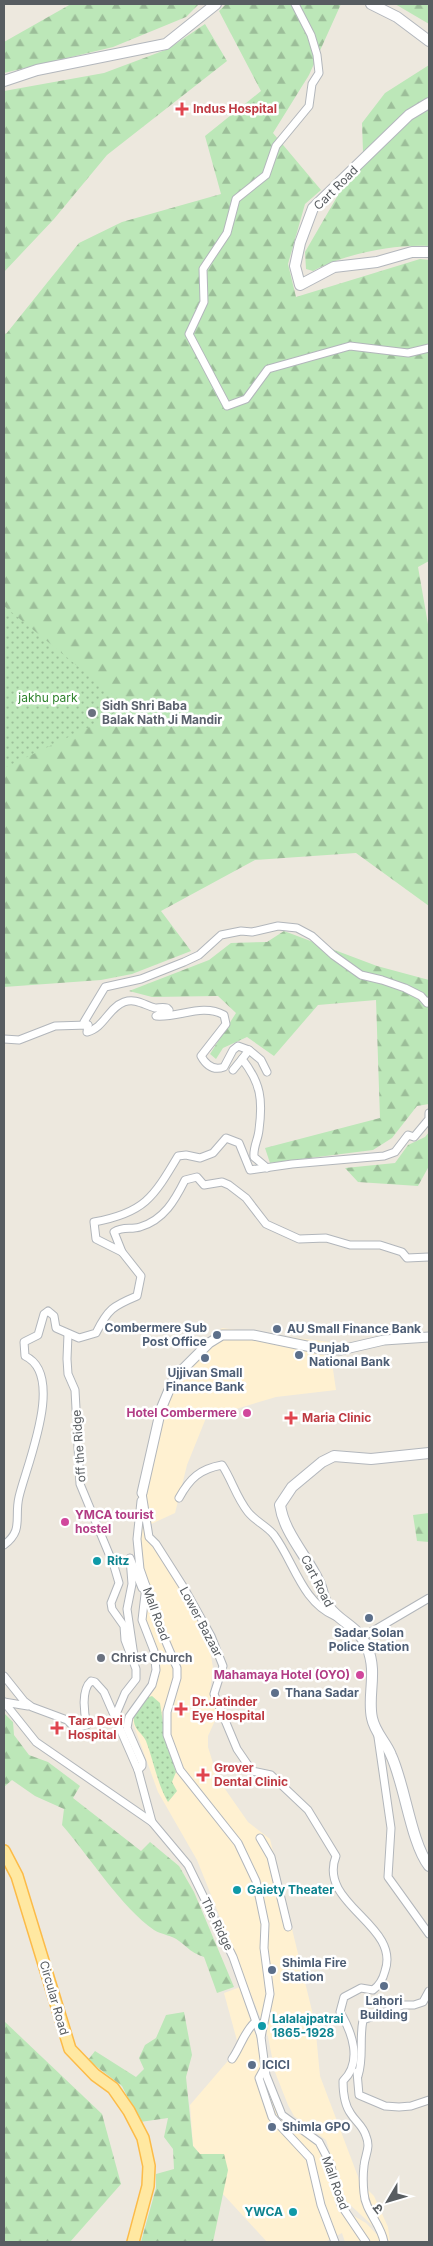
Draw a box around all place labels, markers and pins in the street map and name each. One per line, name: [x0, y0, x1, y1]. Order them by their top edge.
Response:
place label: Indus Hospital: [193, 101, 277, 116]
marker: Indus Hospital: [175, 102, 189, 116]
place label: Sidh Shri Baba Balak Nath Ji Mandir: [102, 698, 222, 727]
marker: Sidh Shri Baba Balak Nath Ji Mandir: [86, 707, 98, 719]
place label: Combermere Sub Post Office: [105, 1320, 207, 1349]
place label: AU Small Finance Bank: [287, 1321, 421, 1336]
marker: AU Small Finance Bank: [271, 1323, 283, 1335]
marker: Combermere Sub Post Office: [211, 1329, 223, 1341]
place label: Punjab National Bank: [309, 1340, 390, 1369]
marker: Punjab National Bank: [293, 1349, 305, 1361]
marker: Ujjivan Small Finance Bank: [199, 1352, 211, 1364]
place label: Ujjivan Small Finance Bank: [166, 1365, 244, 1394]
place label: Hotel Combermere: [126, 1405, 237, 1420]
marker: Hotel Combermere: [241, 1407, 253, 1419]
place label: Maria Clinic: [302, 1410, 371, 1425]
marker: Maria Clinic: [284, 1411, 298, 1425]
place label: YMCA tourist hostel: [75, 1507, 154, 1536]
marker: YMCA tourist hostel: [59, 1516, 71, 1528]
place label: Ritz: [107, 1553, 130, 1568]
marker: Ritz: [91, 1555, 103, 1567]
marker: Sadar Solan Police Station: [363, 1612, 375, 1624]
place label: Sadar Solan Police Station: [329, 1625, 409, 1654]
place label: Christ Church: [111, 1650, 192, 1665]
marker: Christ Church: [95, 1652, 107, 1664]
place label: Mahamaya Hotel (OYO): [214, 1667, 350, 1682]
marker: Mahamaya Hotel (OYO): [354, 1669, 366, 1681]
place label: Thana Sadar: [285, 1685, 359, 1700]
marker: Thana Sadar: [269, 1687, 281, 1699]
place label: Dr.Jatinder Eye Hospital: [192, 1694, 265, 1723]
marker: Dr.Jatinder Eye Hospital: [174, 1702, 188, 1716]
place label: Tara Devi Hospital: [68, 1713, 123, 1742]
marker: Tara Devi Hospital: [50, 1721, 64, 1735]
place label: Grover Dental Clinic: [214, 1760, 288, 1789]
marker: Grover Dental Clinic: [196, 1768, 210, 1782]
place label: Gaiety Theater: [247, 1882, 334, 1897]
marker: Gaiety Theater: [231, 1884, 243, 1896]
place label: Shimla Fire Station: [282, 1955, 347, 1984]
marker: Shimla Fire Station: [266, 1964, 278, 1976]
marker: Lahori Building: [378, 1980, 390, 1992]
place label: Lahori Building: [360, 1993, 408, 2022]
place label: Lalalajpatrai 1865-1928: [272, 2011, 343, 2040]
marker: Lalalajpatrai 1865-1928: [256, 2020, 268, 2032]
place label: ICICI: [262, 2057, 290, 2072]
marker: ICICI: [246, 2059, 258, 2071]
place label: Shimla GPO: [282, 2119, 351, 2134]
marker: Shimla GPO: [266, 2121, 278, 2133]
place label: YWCA: [245, 2204, 283, 2219]
marker: YWCA: [287, 2206, 299, 2218]

